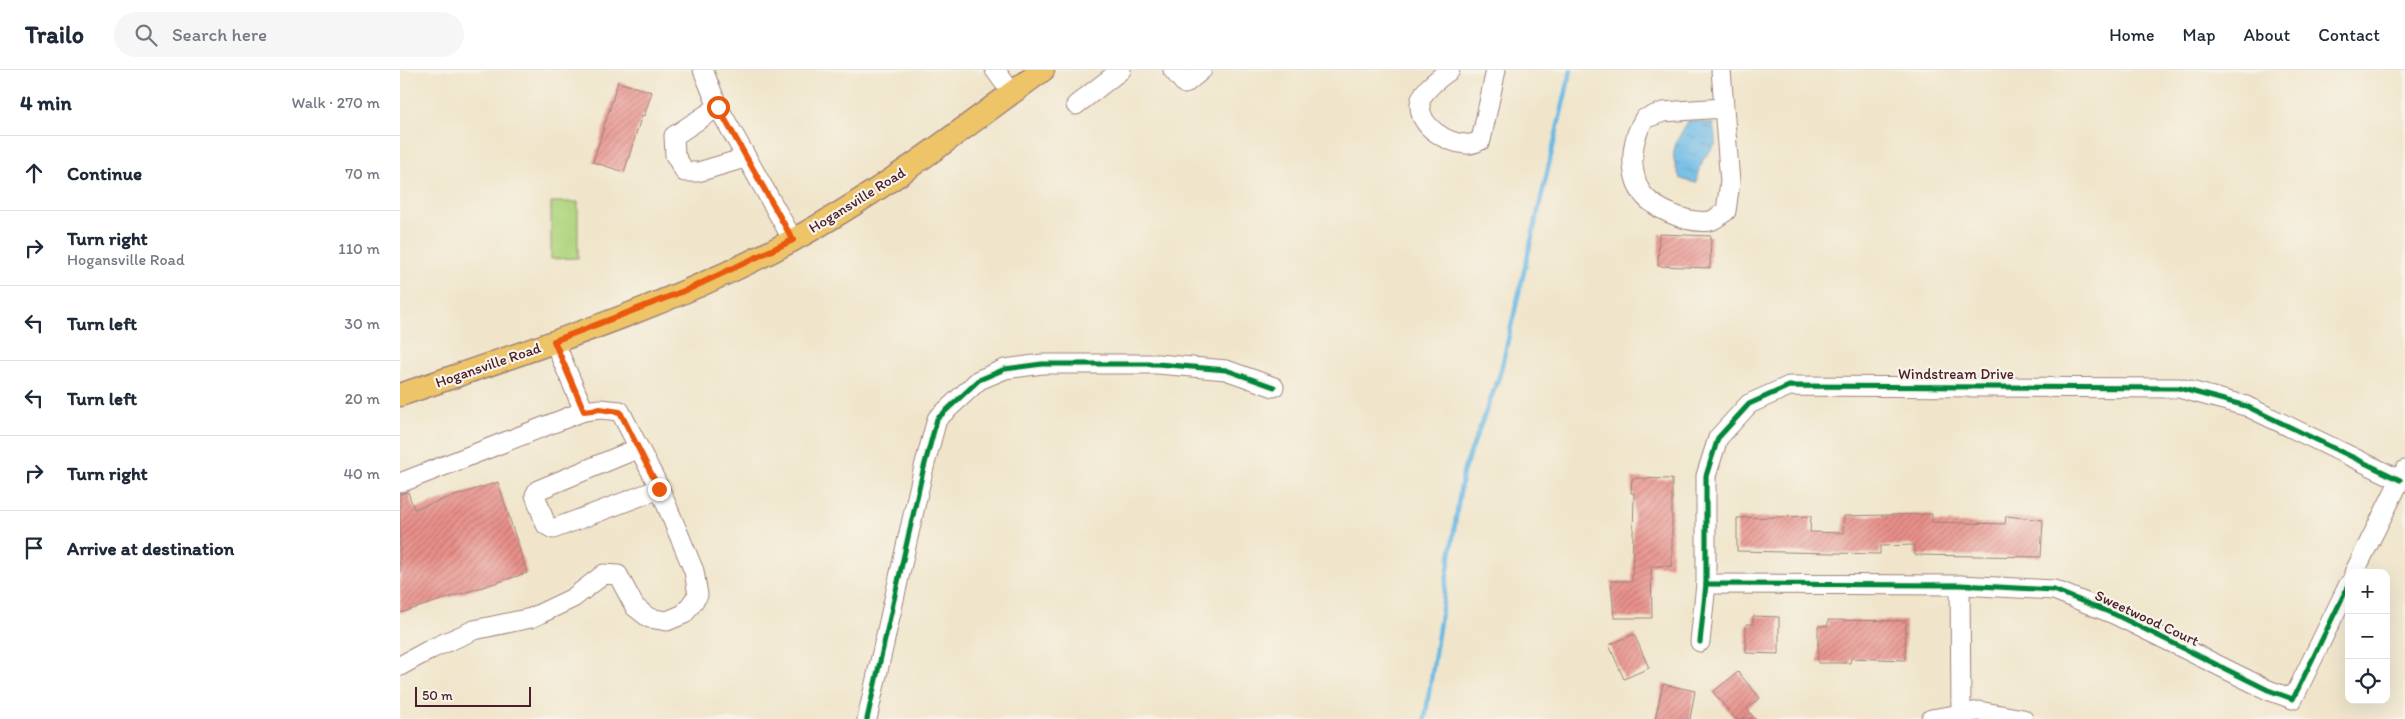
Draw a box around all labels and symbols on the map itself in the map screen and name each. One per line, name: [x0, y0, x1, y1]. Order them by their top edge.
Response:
route start: [707, 96, 730, 119]
street label: Hogansville Road: [805, 163, 909, 237]
street label: Hogansville Road: [433, 338, 544, 391]
street label: Windstream Drive: [1898, 365, 2014, 383]
route end: [648, 478, 671, 501]
street label: Sweetwood Court: [2092, 586, 2202, 650]
scale bar: [415, 684, 531, 707]

